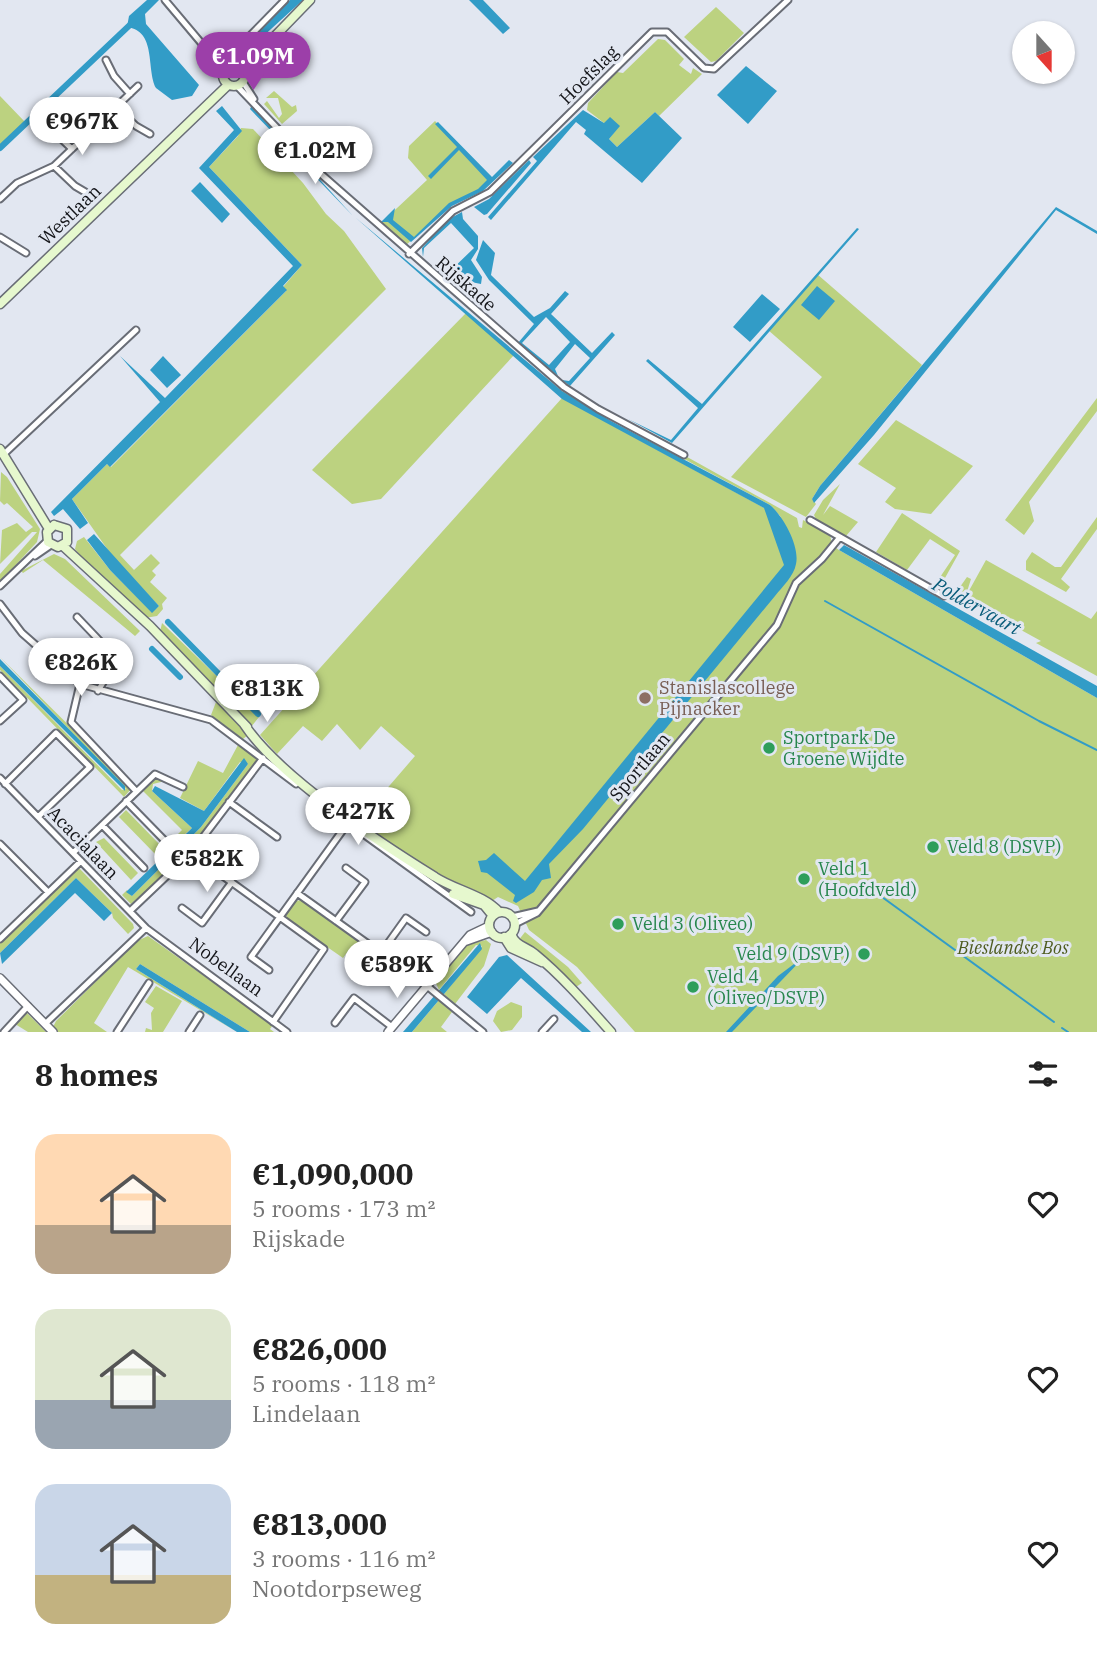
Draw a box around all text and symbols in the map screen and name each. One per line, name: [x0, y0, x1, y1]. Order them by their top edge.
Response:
north arrow: [1012, 21, 1074, 84]
map controls: [1012, 21, 1075, 84]
pin: €1.09M: [196, 32, 310, 92]
text: €1.09M: [212, 40, 294, 70]
street label: Hoefslag: [554, 40, 623, 109]
pin: €967K: [33, 97, 131, 157]
text: €967K: [45, 105, 119, 135]
pin: €1.02M: [258, 127, 372, 186]
text: €1.02M: [274, 134, 356, 164]
street label: Westlaan: [34, 179, 106, 250]
street label: Rijskade: [431, 251, 501, 316]
water label: Poldervaart: [928, 571, 1026, 641]
pin: €826K: [32, 638, 130, 698]
text: €826K: [44, 646, 118, 676]
pin: €813K: [218, 664, 316, 724]
text: €813K: [230, 672, 304, 702]
place label: Stanislascollege Pijnacker: [659, 676, 795, 720]
marker: Stanislascollege Pijnacker: [637, 690, 653, 706]
place label: Sportpark De Groene Wijdte: [783, 726, 904, 770]
street label: Sportlaan: [604, 728, 675, 806]
marker: Sportpark De Groene Wijdte: [761, 740, 777, 756]
pin: €427K: [309, 788, 407, 847]
text: €427K: [321, 795, 395, 825]
street label: Acacialaan: [43, 801, 124, 884]
pin: €582K: [158, 834, 256, 894]
place label: Veld 8 (DSVP): [947, 835, 1061, 858]
marker: Veld 8 (DSVP): [925, 839, 941, 855]
text: €582K: [170, 842, 244, 872]
place label: Veld 1 (Hoofdveld): [818, 857, 917, 901]
marker: Veld 1 (Hoofdveld): [796, 871, 812, 887]
place label: Veld 3 (Oliveo): [632, 912, 753, 935]
marker: Veld 3 (Oliveo): [610, 916, 626, 932]
street label: Nobellaan: [184, 932, 268, 1001]
park label: Bieslandse Bos: [956, 936, 1069, 959]
pin: €589K: [348, 940, 446, 1000]
place label: Veld 9 (DSVP): [736, 942, 850, 965]
marker: Veld 9 (DSVP): [856, 946, 872, 962]
text: €589K: [360, 948, 434, 978]
place label: Veld 4 (Oliveo/DSVP): [707, 965, 825, 1009]
marker: Veld 4 (Oliveo/DSVP): [685, 979, 701, 995]
text: 8 homes: [35, 1055, 158, 1094]
icon: filters: [1024, 1055, 1062, 1093]
text: €1,090,000: [252, 1154, 414, 1193]
icon: home: [91, 1162, 175, 1246]
icon: heart: [1024, 1185, 1062, 1223]
text: 5 rooms · 173 m²: [252, 1193, 435, 1223]
text: Rijskade: [252, 1223, 345, 1253]
text: €826,000: [252, 1329, 387, 1368]
icon: home: [91, 1337, 175, 1421]
icon: heart: [1024, 1360, 1062, 1398]
text: 5 rooms · 118 m²: [252, 1368, 435, 1398]
text: Lindelaan: [252, 1398, 361, 1428]
text: €813,000: [252, 1504, 387, 1543]
icon: home: [91, 1512, 175, 1596]
icon: heart: [1024, 1535, 1062, 1573]
text: 3 rooms · 116 m²: [252, 1543, 435, 1573]
text: Nootdorpseweg: [252, 1573, 421, 1603]

